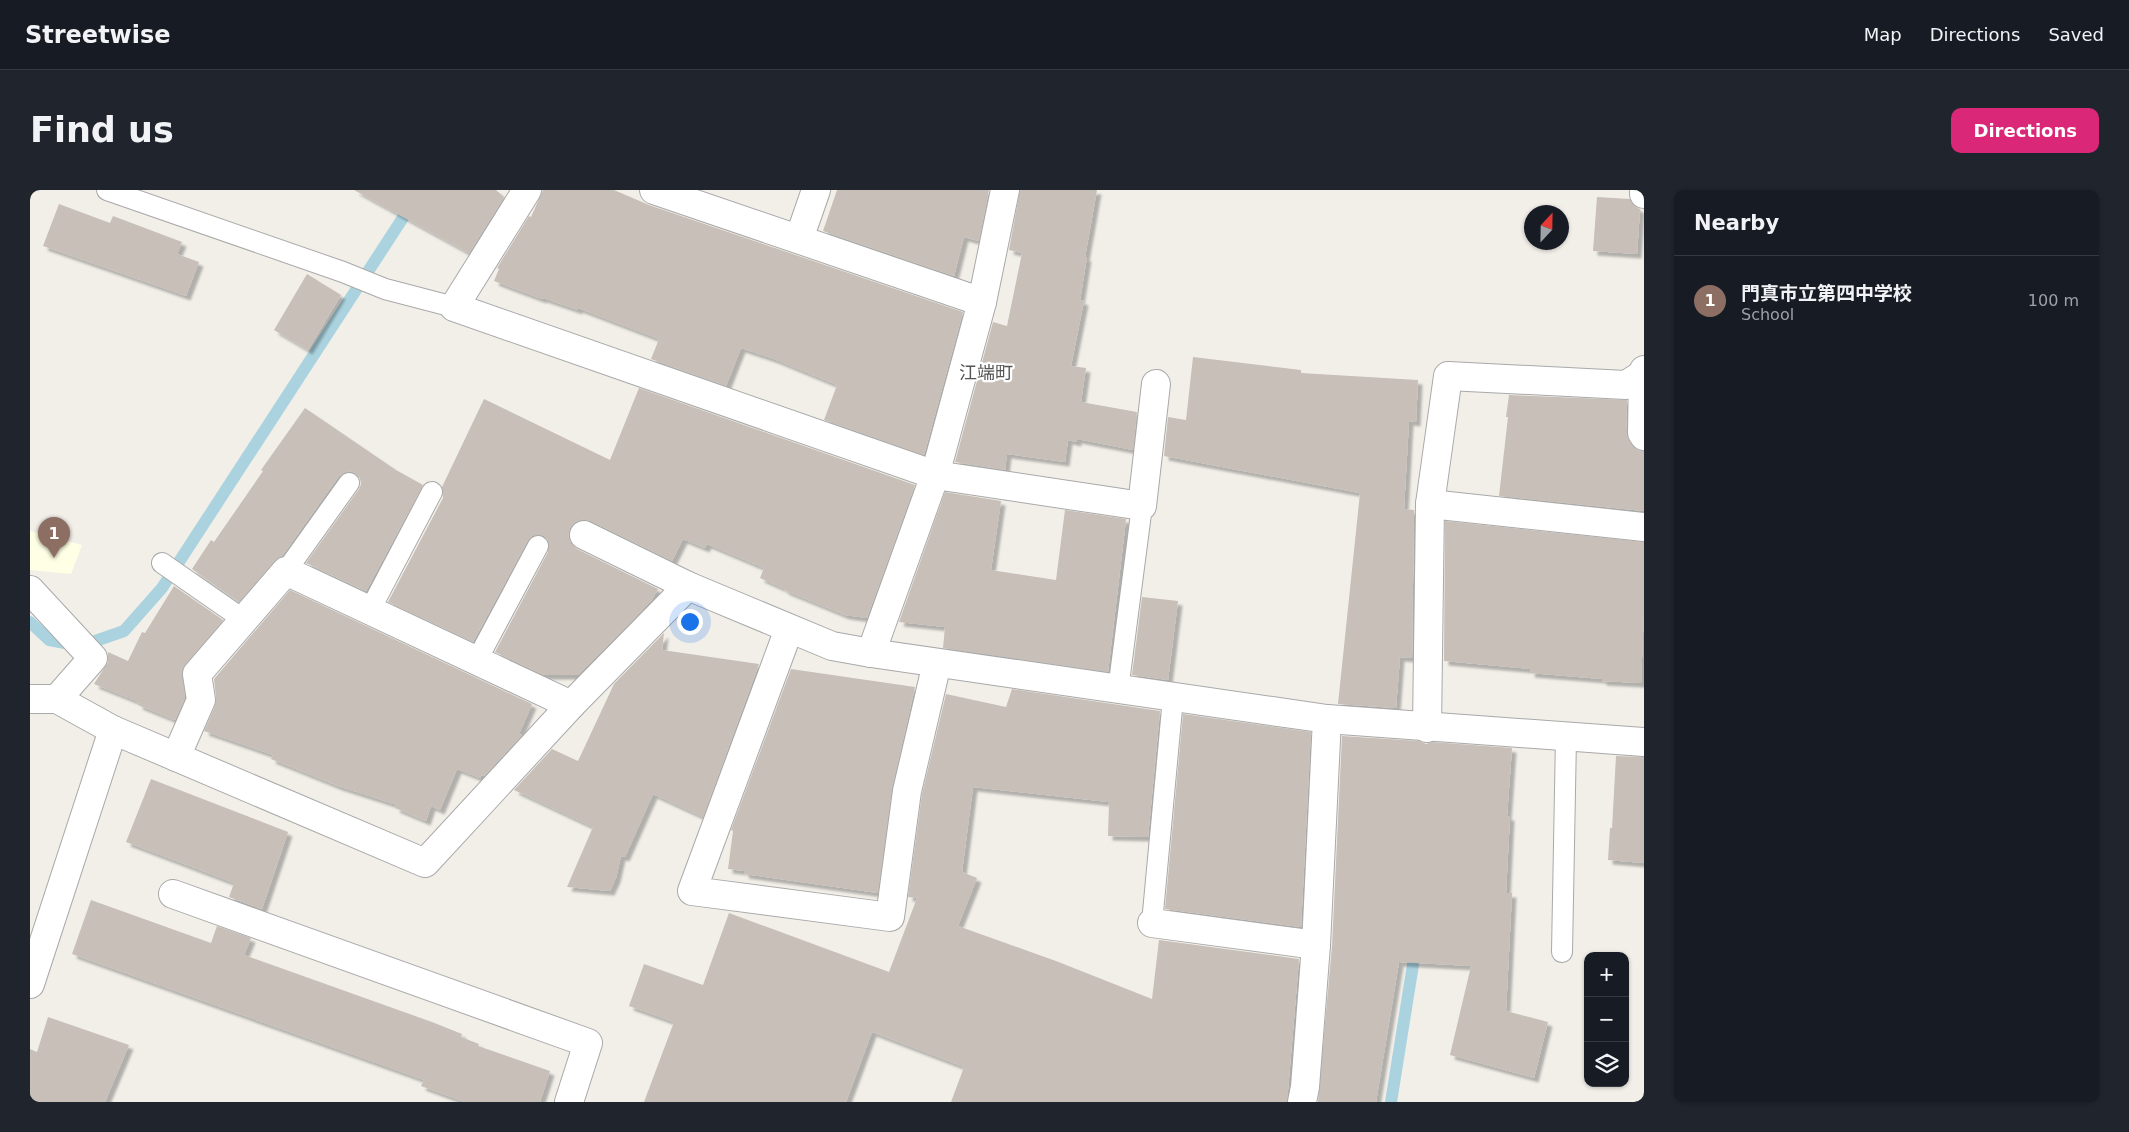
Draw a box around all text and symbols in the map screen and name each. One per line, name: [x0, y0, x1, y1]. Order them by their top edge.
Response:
text: Streetwise: [25, 21, 171, 49]
text: Map: [1864, 24, 1902, 45]
text: Directions: [1930, 24, 2020, 45]
text: Saved: [2048, 24, 2104, 45]
button: Directions: [1951, 108, 2099, 153]
text: Find us: [30, 110, 174, 150]
north arrow: [1524, 205, 1569, 250]
text: Nearby: [1694, 211, 1779, 235]
text: 門真市立第四中学校: [1741, 282, 1912, 304]
text: 1: [1704, 291, 1716, 310]
text: 100 m: [2028, 291, 2079, 310]
text: School: [1741, 305, 1794, 324]
district label: 江端町: [959, 362, 1013, 383]
pin: 1: [38, 517, 70, 558]
your location: [677, 609, 703, 635]
map controls: [1584, 952, 1629, 1087]
button: +: [1584, 952, 1629, 997]
button: −: [1584, 997, 1629, 1042]
button: layers: [1584, 1042, 1629, 1087]

